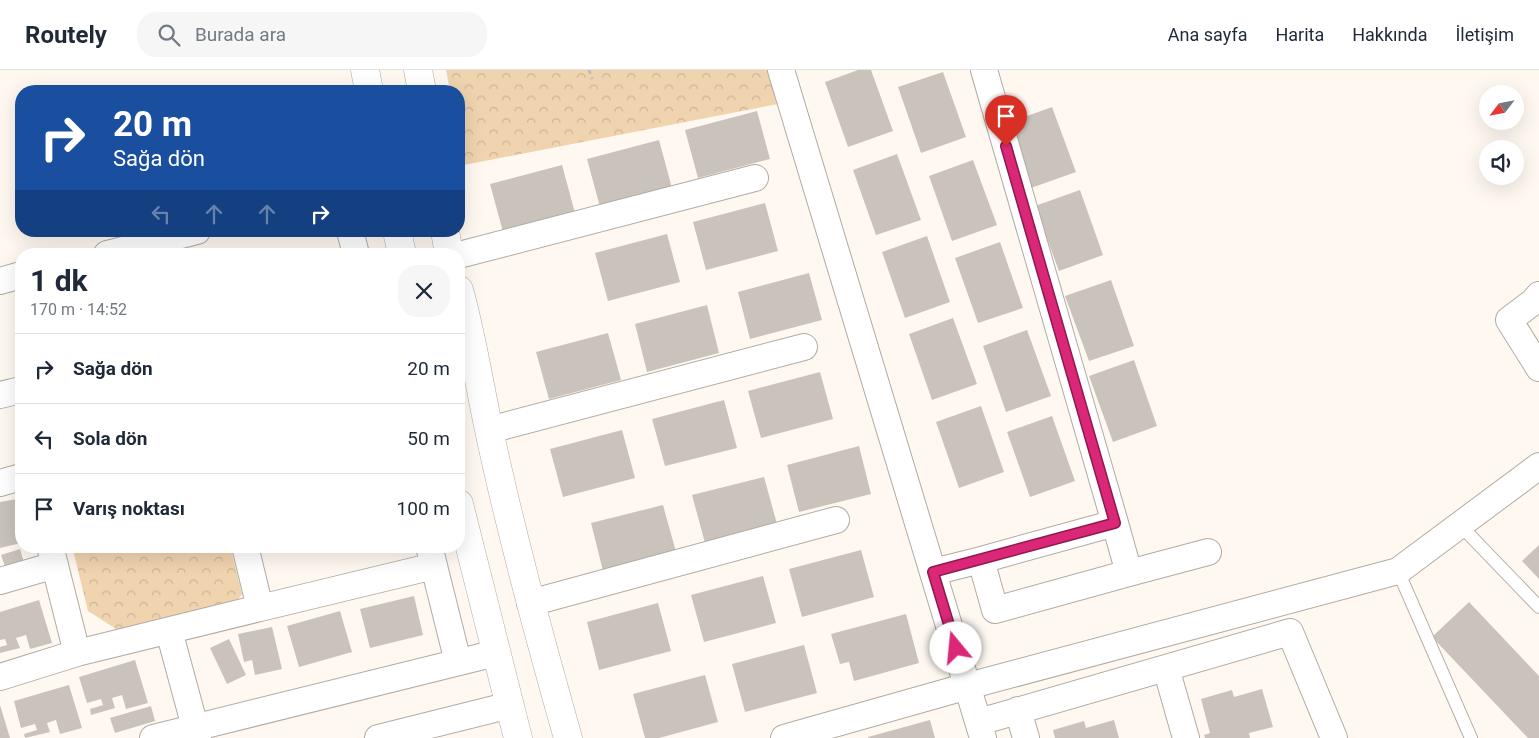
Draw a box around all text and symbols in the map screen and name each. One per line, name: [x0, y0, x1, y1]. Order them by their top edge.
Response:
search box: [137, 12, 487, 57]
text: Routely: [25, 21, 107, 49]
icon: search: [155, 21, 183, 49]
text: Burada ara: [195, 23, 286, 46]
text: Ana sayfa: [1168, 24, 1247, 45]
text: Harita: [1275, 24, 1324, 45]
text: Hakkında: [1352, 24, 1427, 45]
text: İletişim: [1455, 24, 1514, 45]
north arrow: [1479, 85, 1524, 130]
map controls: [1479, 85, 1524, 185]
pin: [985, 95, 1027, 146]
icon: arrive: [992, 102, 1020, 130]
text: 20 m: [113, 104, 192, 145]
icon: right: [30, 105, 95, 170]
button: sound: [1479, 140, 1524, 185]
text: Sağa dön: [113, 146, 205, 171]
icon: left: [147, 200, 175, 228]
icon: ahead: [200, 200, 228, 228]
icon: ahead: [253, 200, 281, 228]
icon: right: [306, 200, 334, 228]
text: 1 dk: [30, 263, 88, 298]
button: close: [398, 265, 450, 317]
text: 170 m · 14:52: [30, 300, 127, 319]
icon: right: [30, 355, 58, 383]
text: Sağa dön: [73, 357, 153, 380]
text: 20 m: [407, 357, 450, 380]
icon: left: [30, 425, 58, 453]
text: Sola dön: [73, 427, 147, 450]
text: 50 m: [407, 427, 450, 450]
icon: arrive: [30, 495, 58, 523]
text: Varış noktası: [73, 497, 185, 520]
text: 100 m: [397, 497, 450, 520]
position arrow: [929, 621, 981, 673]

